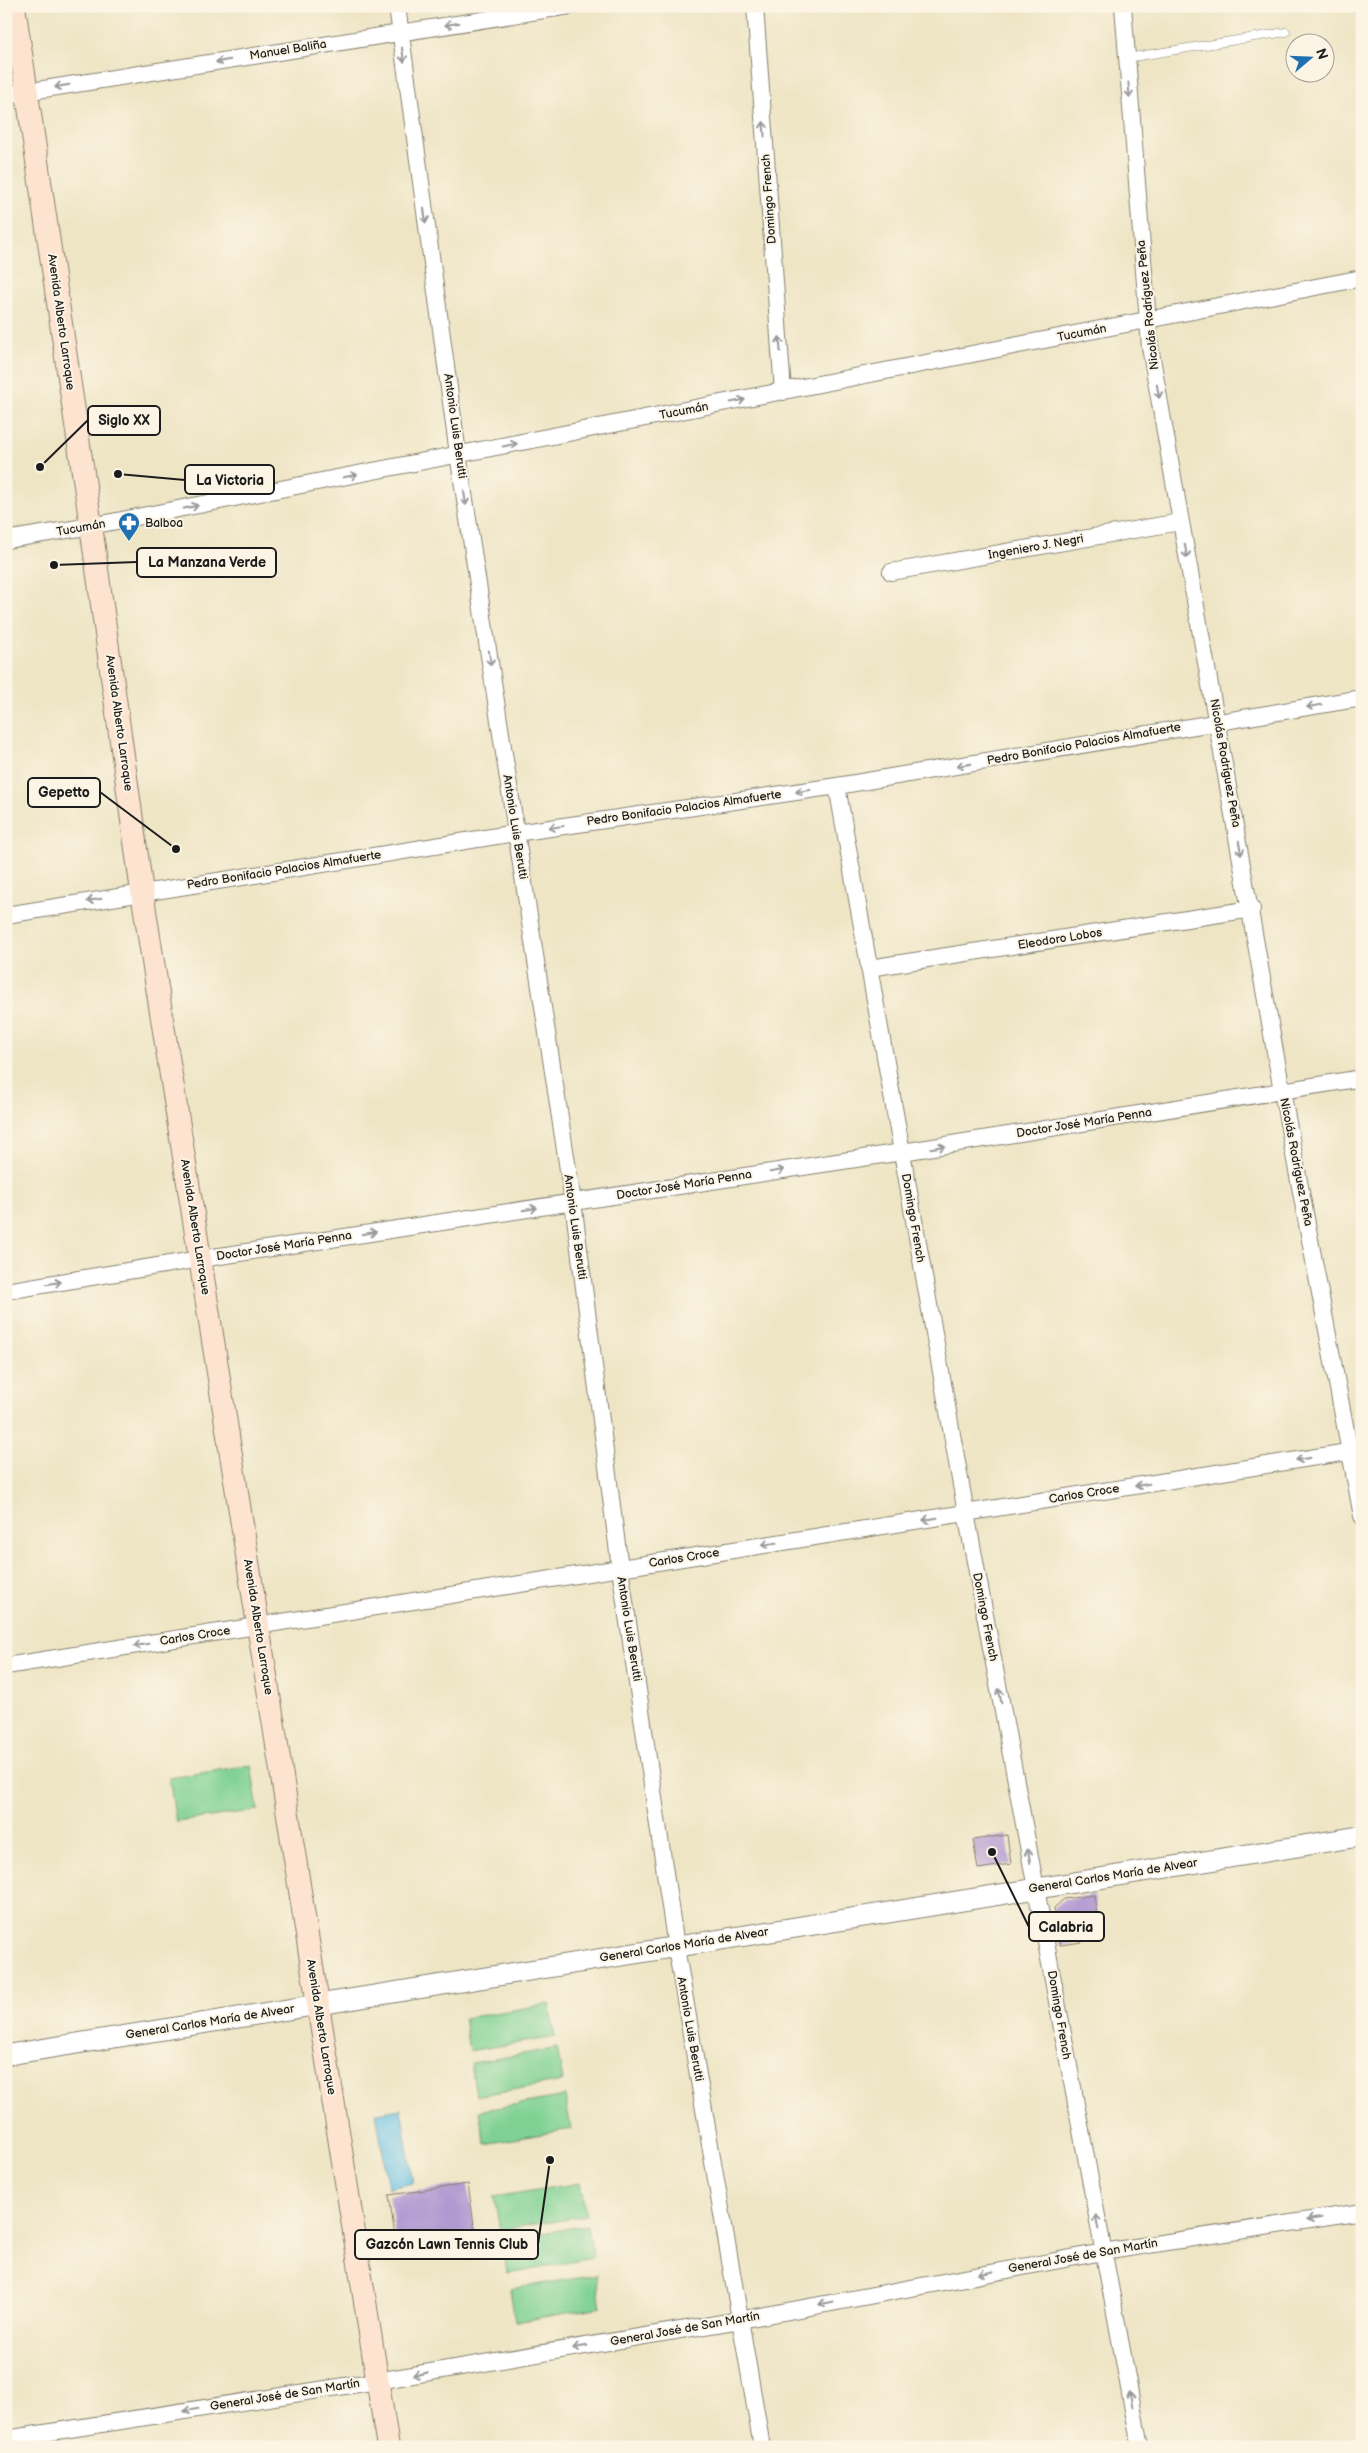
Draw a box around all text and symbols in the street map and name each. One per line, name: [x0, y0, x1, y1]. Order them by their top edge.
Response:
one-way arrow: [445, 20, 461, 30]
north arrow: [1286, 32, 1336, 82]
street label: Manuel Baliña: [248, 36, 328, 63]
one-way arrow: [398, 46, 408, 62]
text: N: [1312, 46, 1332, 62]
one-way arrow: [215, 56, 231, 66]
one-way arrow: [55, 81, 71, 91]
one-way arrow: [1125, 81, 1134, 97]
one-way arrow: [759, 122, 769, 138]
street label: Domingo French: [758, 153, 780, 244]
one-way arrow: [421, 207, 431, 223]
street label: Nicolás Rodríguez Peña: [1134, 239, 1162, 371]
street label: Avenida Alberto Larroque: [44, 253, 78, 391]
street label: Tucumán: [1056, 321, 1108, 345]
one-way arrow: [775, 336, 784, 352]
street label: Antonio Luis Berutti: [440, 372, 470, 480]
one-way arrow: [1153, 382, 1163, 398]
one-way arrow: [730, 396, 746, 405]
street label: Tucumán: [658, 399, 710, 423]
callout: Siglo XX: [88, 406, 160, 435]
text: Siglo XX: [98, 412, 151, 429]
one-way arrow: [501, 439, 517, 449]
callout: La Victoria: [185, 465, 274, 494]
one-way arrow: [342, 470, 358, 480]
text: La Victoria: [196, 472, 264, 489]
one-way arrow: [460, 489, 470, 505]
one-way arrow: [182, 502, 198, 511]
pharmacy icon: Balboa: [117, 511, 141, 542]
street label: Tucumán: [55, 516, 107, 540]
place label: Balboa: [145, 516, 183, 531]
street label: Ingeniero J. Negri: [987, 531, 1085, 563]
one-way arrow: [1181, 542, 1191, 558]
callout: La Manzana Verde: [137, 548, 276, 577]
text: La Manzana Verde: [148, 554, 266, 571]
one-way arrow: [485, 650, 495, 666]
street label: Avenida Alberto Larroque: [102, 654, 136, 792]
street label: Nicolás Rodríguez Peña: [1206, 697, 1244, 829]
one-way arrow: [1306, 701, 1322, 711]
street label: Pedro Bonifacio Palacios Almafuerte: [986, 720, 1182, 768]
one-way arrow: [956, 760, 972, 770]
street label: Antonio Luis Berutti: [499, 773, 531, 881]
callout: Gepetto: [28, 778, 100, 807]
text: Gepetto: [38, 784, 90, 801]
one-way arrow: [796, 786, 812, 796]
street label: Pedro Bonifacio Palacios Almafuerte: [586, 787, 782, 829]
one-way arrow: [548, 822, 564, 832]
one-way arrow: [1236, 840, 1246, 856]
street label: Pedro Bonifacio Palacios Almafuerte: [186, 847, 382, 893]
one-way arrow: [86, 896, 102, 906]
street label: Eleodoro Lobos: [1017, 925, 1103, 953]
street label: Nicolás Rodríguez Peña: [1276, 1097, 1316, 1228]
street label: Doctor José María Penna: [1015, 1105, 1153, 1141]
one-way arrow: [929, 1141, 945, 1151]
street label: Avenida Alberto Larroque: [177, 1158, 213, 1296]
one-way arrow: [769, 1166, 785, 1176]
street label: Doctor José María Penna: [615, 1167, 753, 1203]
street label: Domingo French: [898, 1172, 928, 1264]
street label: Antonio Luis Berutti: [560, 1173, 590, 1281]
one-way arrow: [521, 1204, 537, 1214]
street label: Doctor José María Penna: [215, 1228, 353, 1264]
one-way arrow: [361, 1228, 377, 1238]
one-way arrow: [46, 1278, 62, 1288]
one-way arrow: [1295, 1454, 1311, 1464]
one-way arrow: [1134, 1480, 1150, 1490]
street label: Carlos Croce: [1048, 1481, 1120, 1507]
one-way arrow: [922, 1515, 938, 1525]
one-way arrow: [762, 1540, 778, 1550]
street label: Carlos Croce: [648, 1545, 720, 1571]
street label: Avenida Alberto Larroque: [240, 1558, 276, 1696]
street label: Domingo French: [969, 1571, 1001, 1663]
street label: Antonio Luis Berutti: [613, 1575, 645, 1683]
street label: Carlos Croce: [159, 1623, 231, 1649]
one-way arrow: [133, 1640, 149, 1650]
one-way arrow: [994, 1688, 1004, 1704]
one-way arrow: [1024, 1848, 1034, 1864]
street label: General Carlos María de Alvear: [1028, 1855, 1199, 1897]
callout: Calabria: [1029, 1912, 1104, 1941]
text: Calabria: [1039, 1919, 1093, 1936]
street label: General Carlos María de Alvear: [599, 1924, 770, 1966]
street label: Avenida Alberto Larroque: [303, 1958, 339, 2096]
street label: Domingo French: [1044, 1969, 1074, 2061]
street label: Antonio Luis Berutti: [673, 1976, 707, 2083]
street label: General Carlos María de Alvear: [125, 2001, 296, 2043]
one-way arrow: [1092, 2214, 1102, 2230]
one-way arrow: [1306, 2215, 1322, 2225]
callout: Gazcón Lawn Tennis Club: [355, 2230, 538, 2259]
street label: General José de San Martín: [1007, 2235, 1159, 2277]
text: Gazcón Lawn Tennis Club: [366, 2236, 528, 2253]
one-way arrow: [978, 2269, 994, 2279]
one-way arrow: [819, 2299, 835, 2309]
street label: General José de San Martín: [609, 2308, 761, 2350]
one-way arrow: [572, 2342, 588, 2352]
one-way arrow: [412, 2369, 428, 2379]
street label: General José de San Martín: [209, 2376, 361, 2414]
one-way arrow: [1125, 2391, 1135, 2407]
one-way arrow: [183, 2405, 199, 2415]

